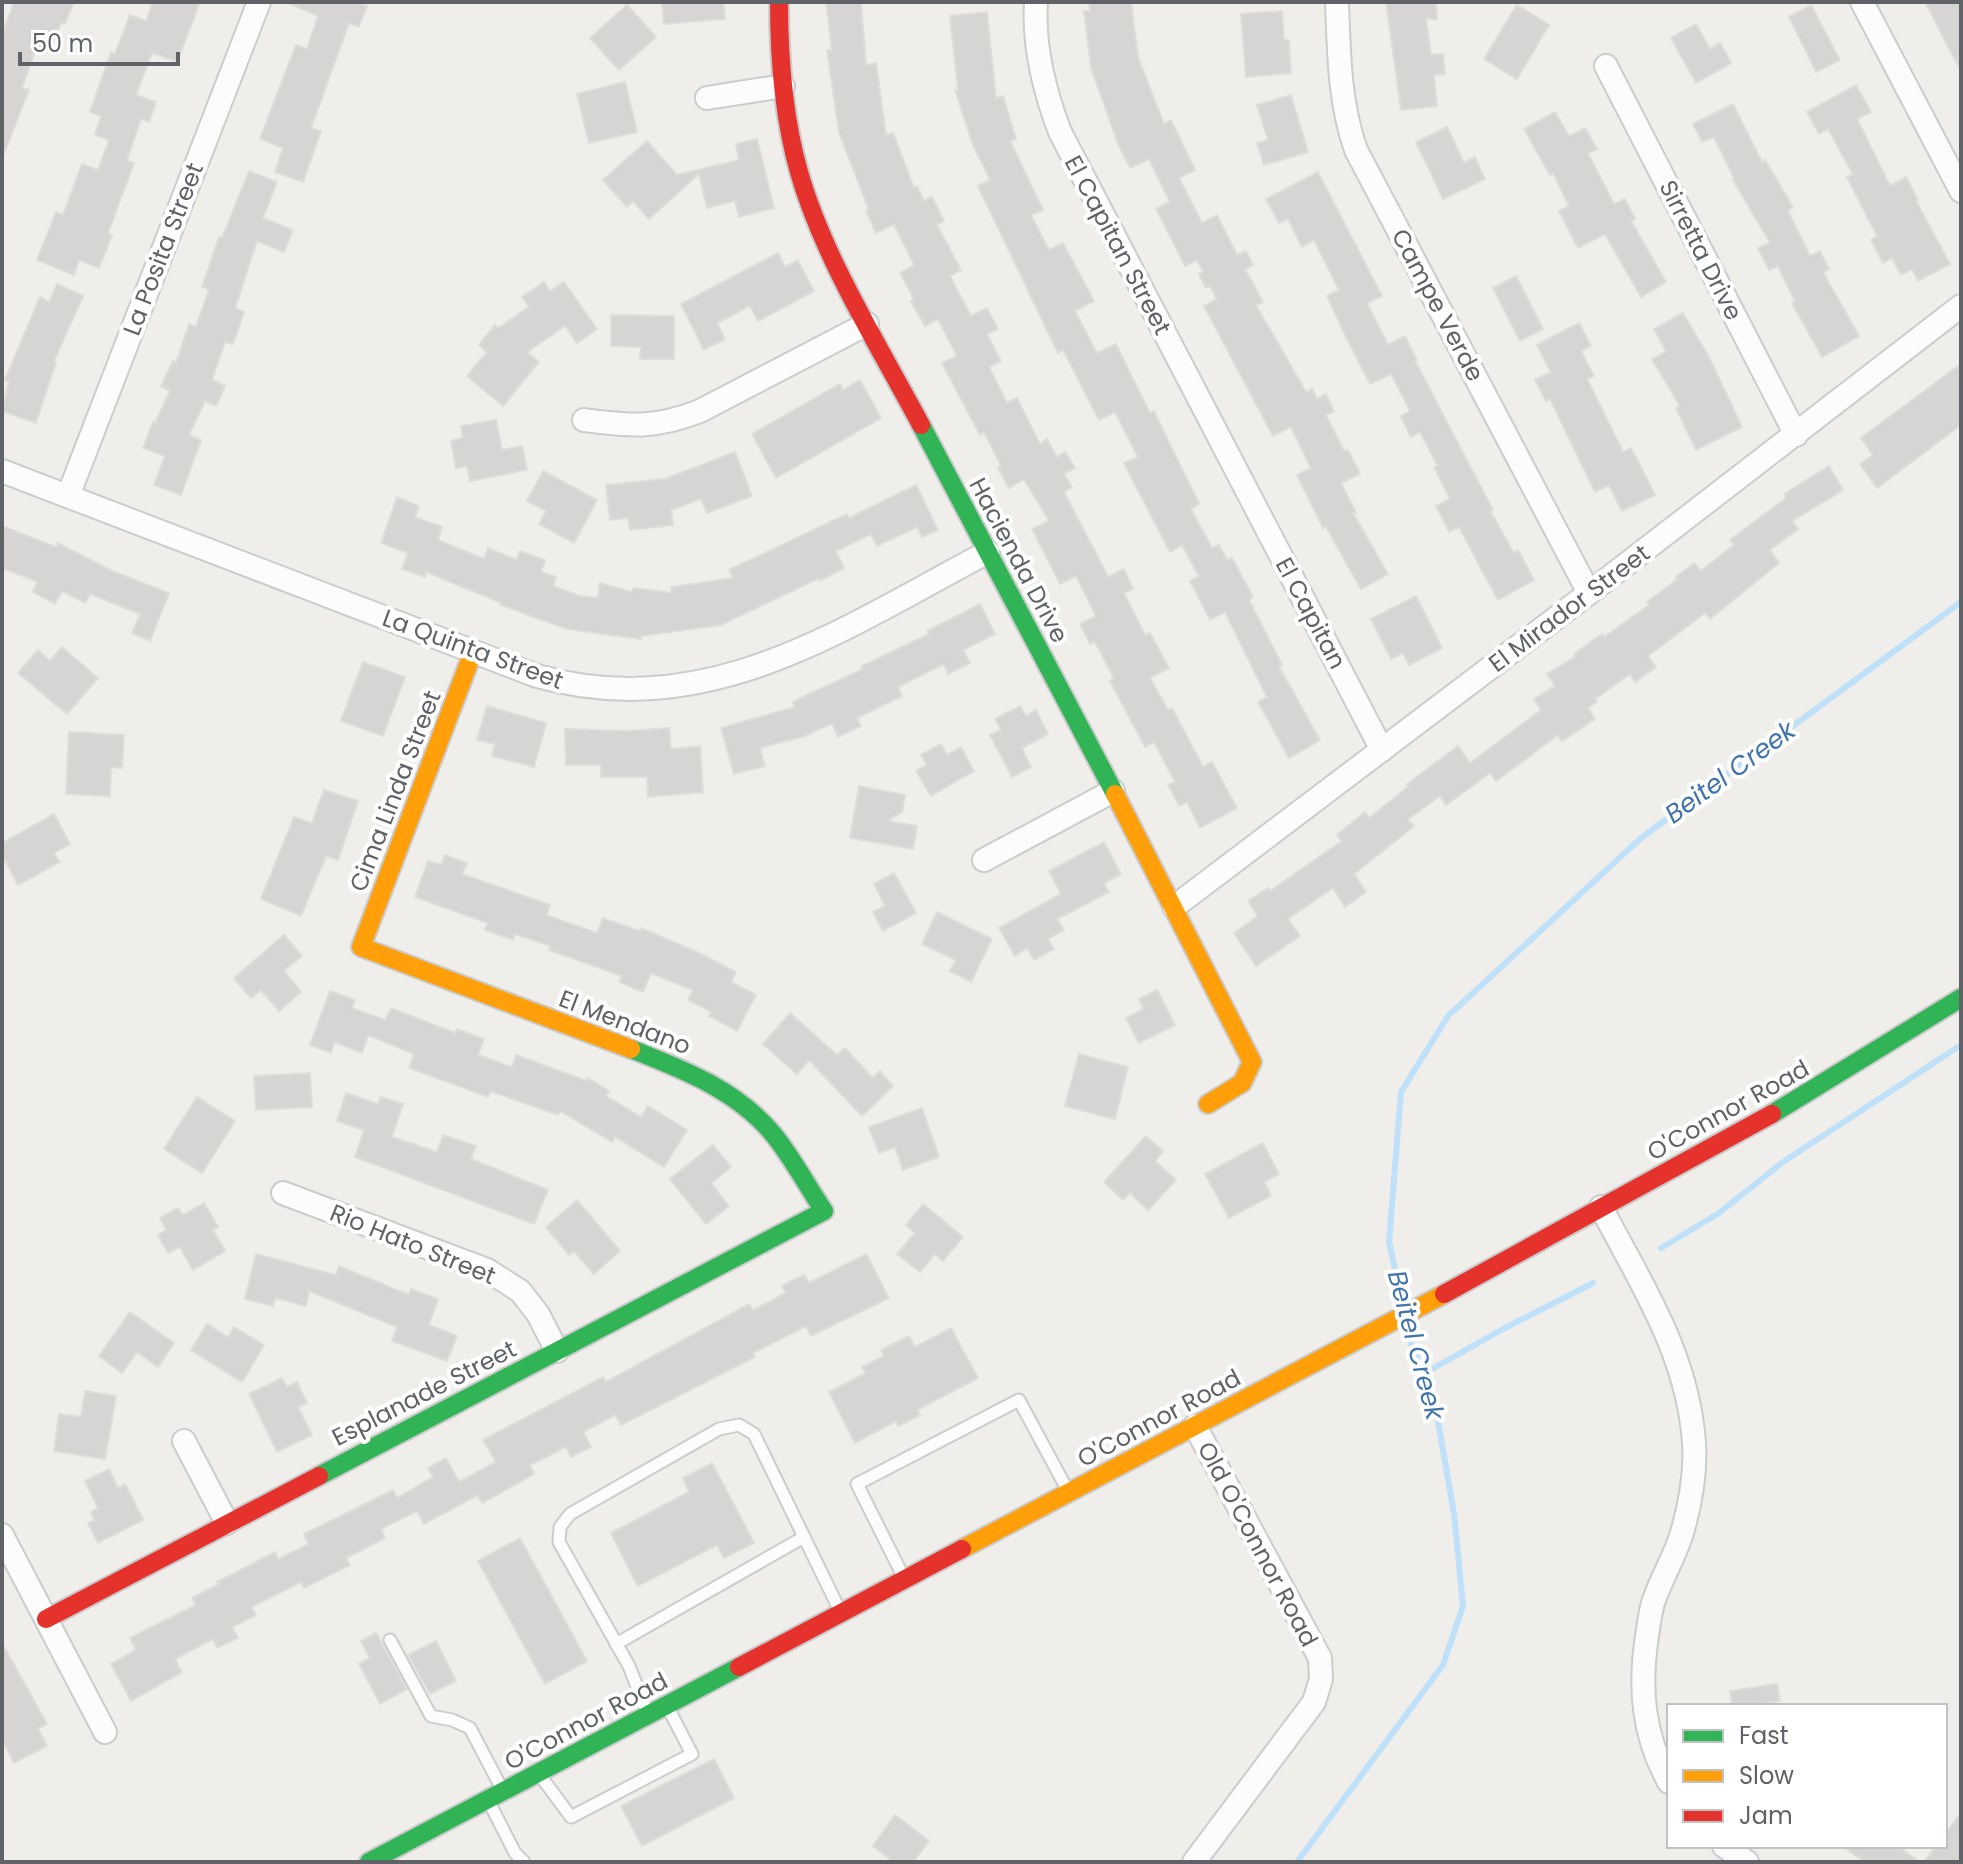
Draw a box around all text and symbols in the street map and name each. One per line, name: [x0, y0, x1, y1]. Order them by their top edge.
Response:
scale bar: [20, 16, 178, 66]
text: 50 m: [32, 27, 93, 60]
street label: El Capitan Street: [1057, 150, 1179, 340]
street label: La Posita Street: [115, 158, 211, 340]
street label: Sirretta Drive: [1652, 174, 1750, 326]
street label: Campe Verde: [1384, 223, 1492, 387]
street label: Hacienda Drive: [962, 472, 1076, 648]
street label: El Mirador Street: [1482, 537, 1656, 679]
street label: El Capitan: [1268, 551, 1354, 675]
street label: La Quinta Street: [378, 601, 568, 697]
street label: Cima Linda Street: [342, 686, 448, 896]
water label: Beitel Creek: [1657, 711, 1804, 832]
street label: El Mendano: [554, 982, 696, 1062]
street label: O'Connor Road: [1641, 1052, 1815, 1168]
street label: Rio Hato Street: [325, 1196, 501, 1292]
water label: Beitel Creek: [1379, 1266, 1454, 1425]
street label: Esplanade Street: [326, 1332, 522, 1454]
street label: O'Connor Road: [1072, 1361, 1246, 1475]
street label: Old O'Connor Road: [1190, 1436, 1326, 1652]
street label: O'Connor Road: [499, 1664, 673, 1778]
legend: [1667, 1704, 1947, 1848]
text: Fast: [1739, 1719, 1789, 1752]
text: Slow: [1739, 1759, 1794, 1792]
text: Jam: [1739, 1799, 1793, 1832]

